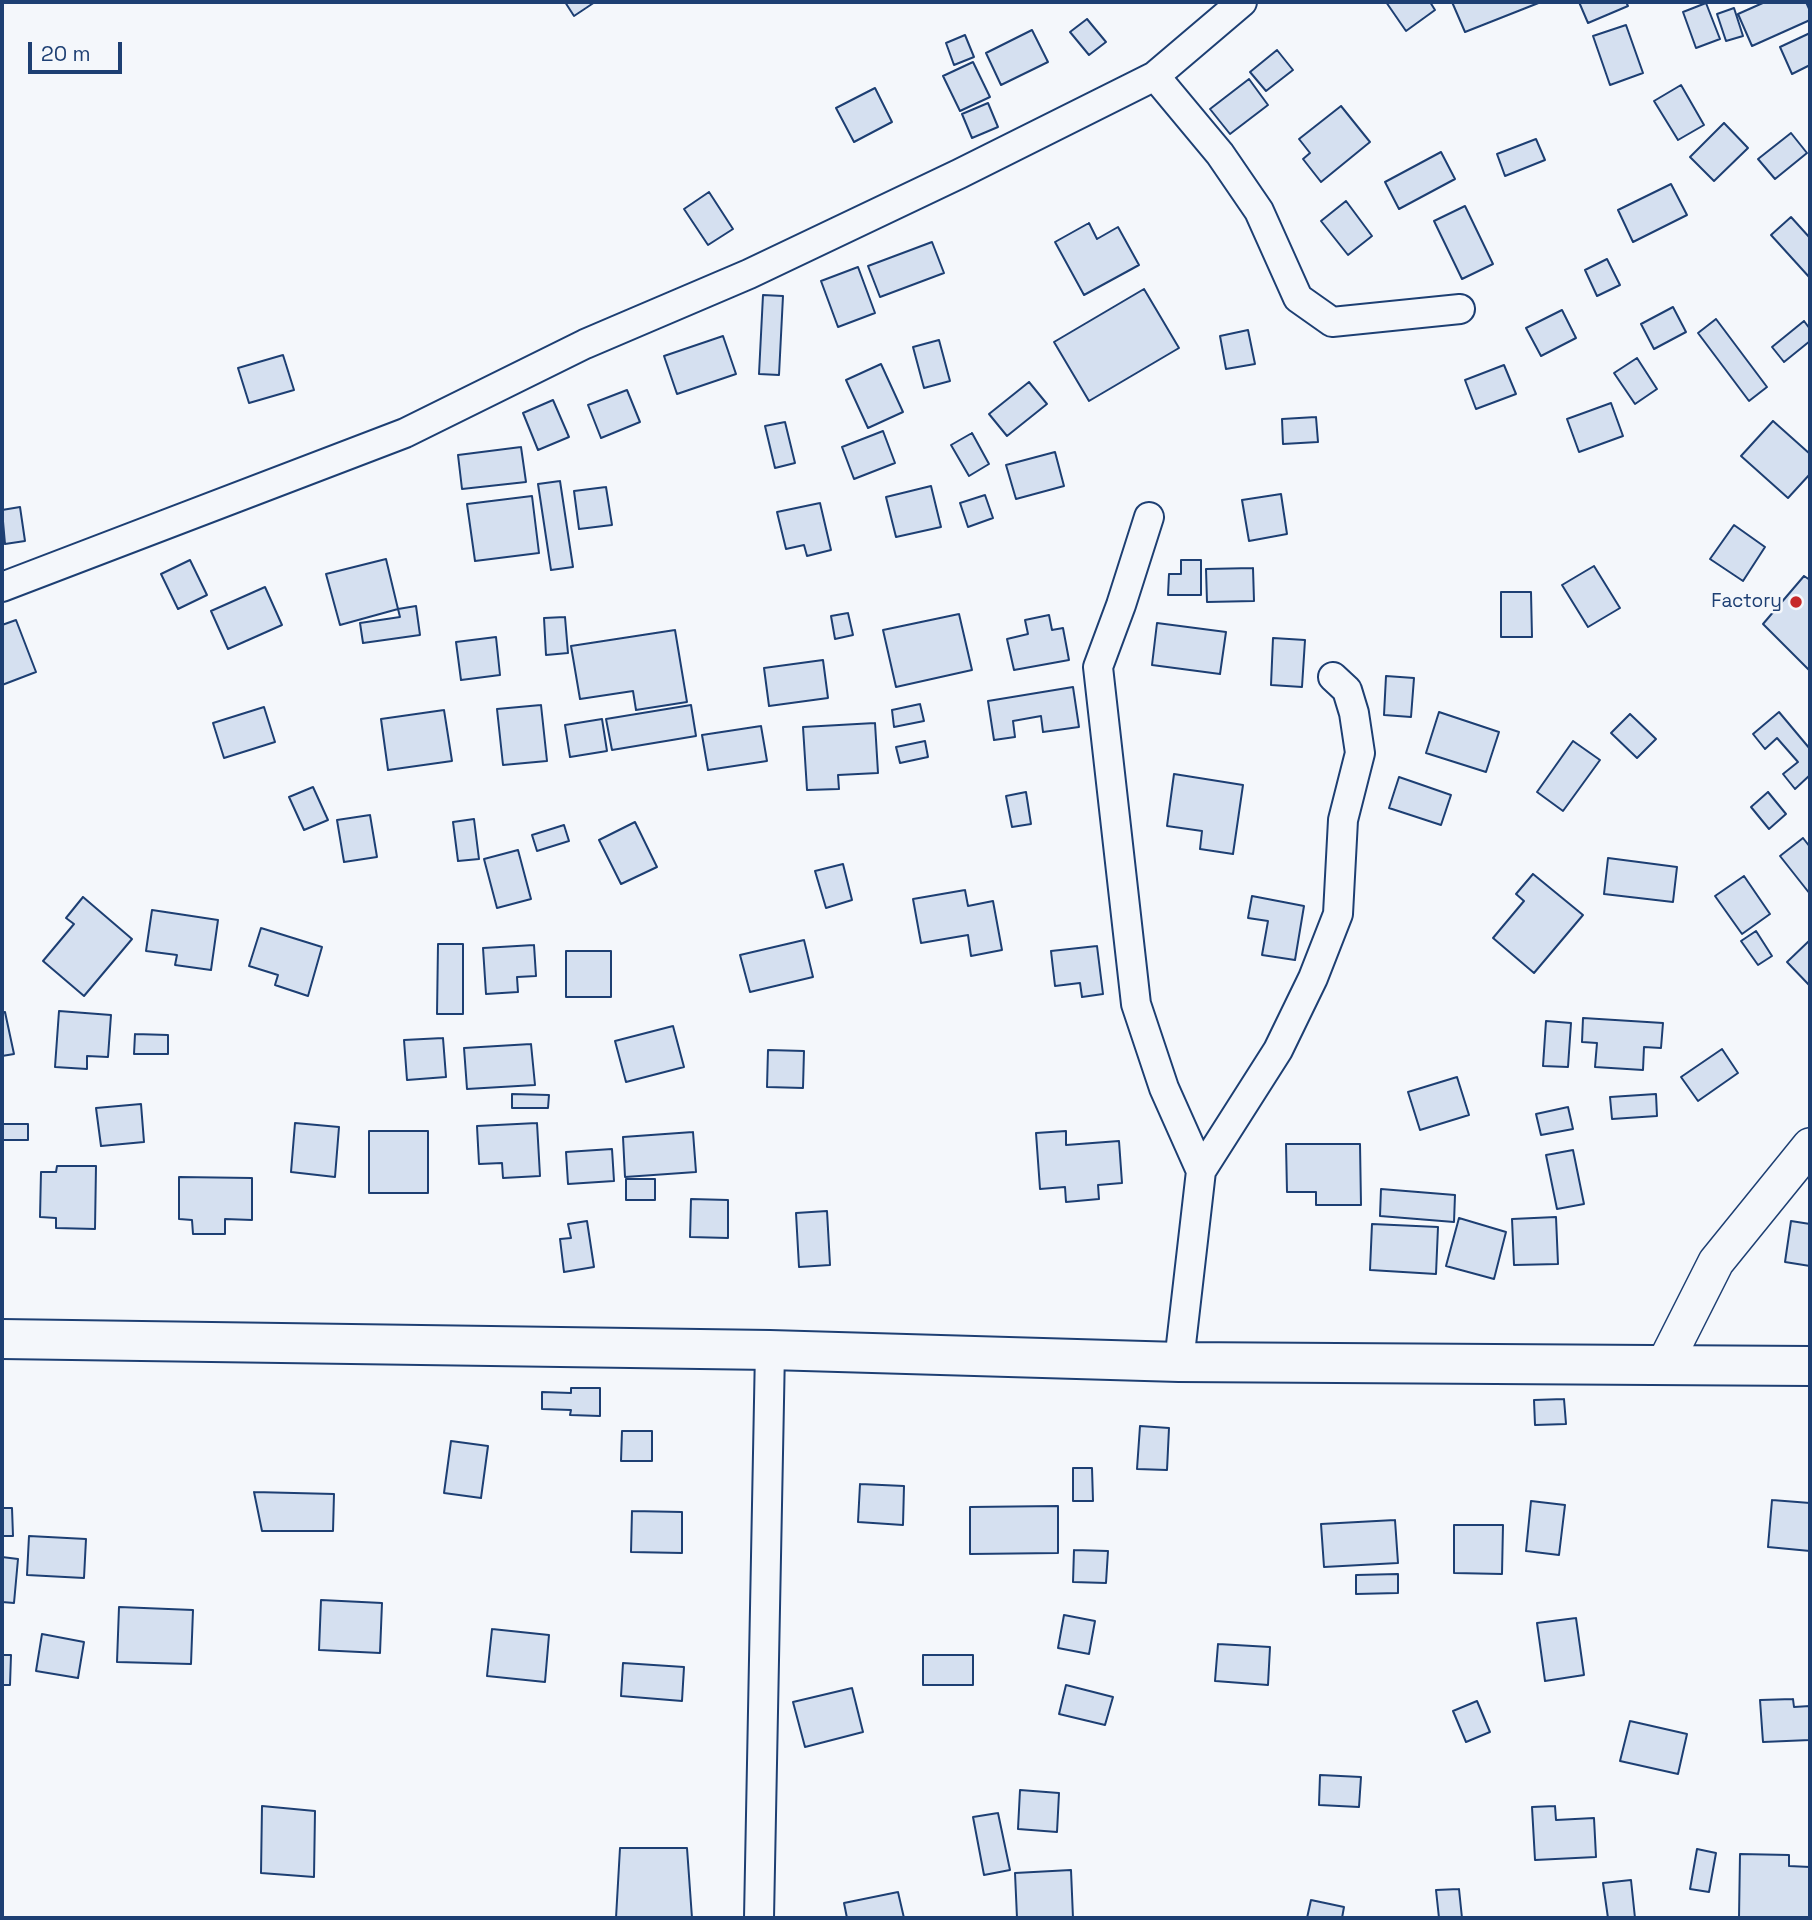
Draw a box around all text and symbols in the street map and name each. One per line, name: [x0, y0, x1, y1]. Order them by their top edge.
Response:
scale bar: [32, 28, 126, 72]
text: 20 m: [41, 40, 91, 67]
place label: Factory: [1711, 591, 1782, 613]
marker: Factory: [1788, 594, 1804, 610]

